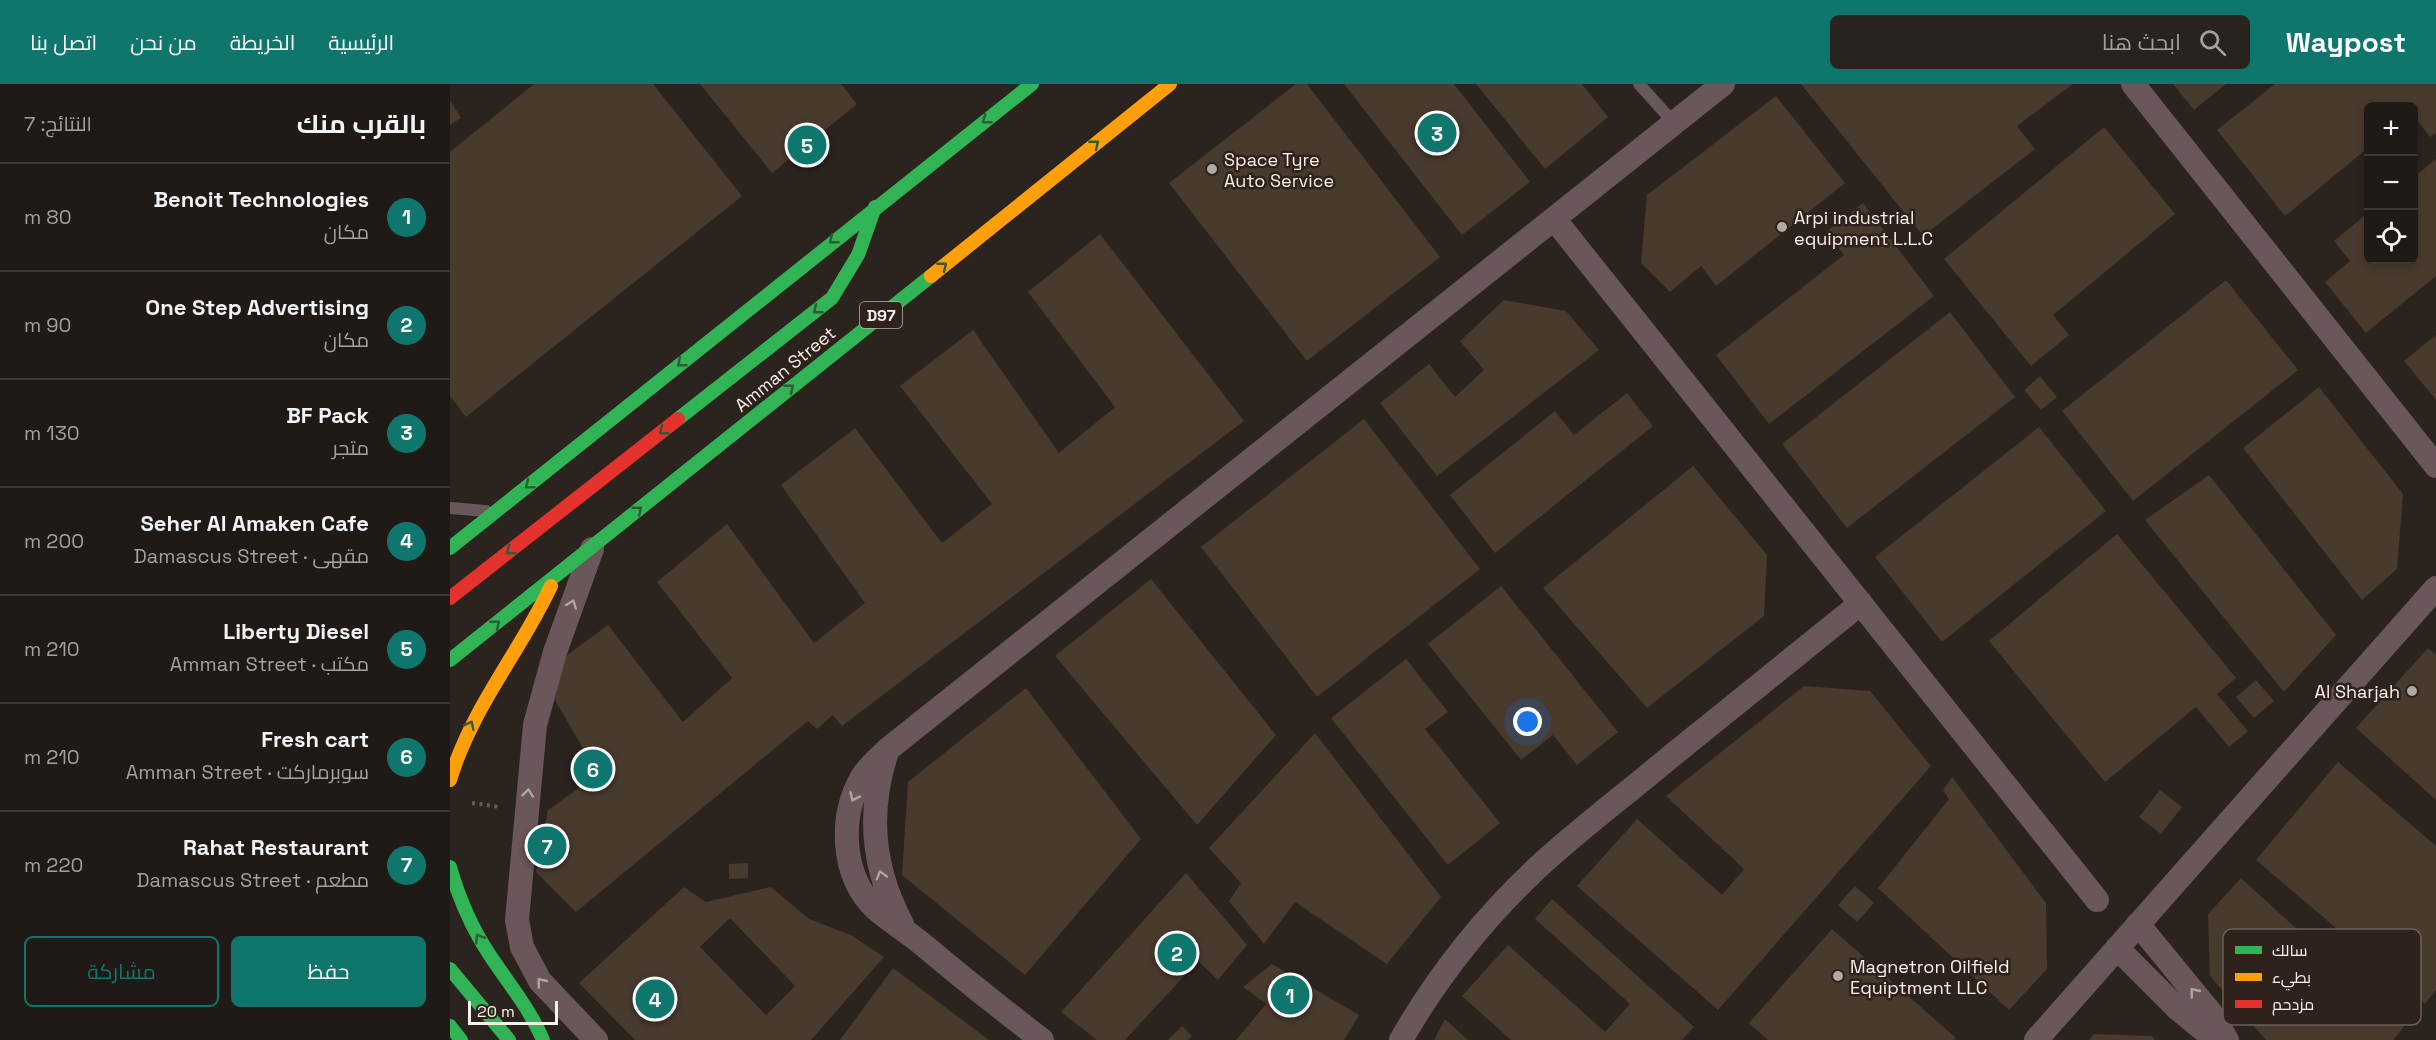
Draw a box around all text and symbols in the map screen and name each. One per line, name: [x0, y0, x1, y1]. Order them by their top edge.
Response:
search box: [1830, 15, 2250, 69]
text: Waypost: [2286, 24, 2406, 60]
icon: search: [2196, 26, 2229, 59]
text: ابحث هنا: [2102, 28, 2181, 56]
text: اتصل بنا: [30, 29, 97, 56]
text: من نحن: [130, 29, 197, 56]
text: الخريطة: [230, 29, 295, 56]
text: الرئيسية: [328, 29, 394, 56]
map controls: [2364, 102, 2418, 264]
button: +: [2364, 102, 2418, 156]
text: بالقرب منك: [297, 107, 426, 141]
pin: 3: [1418, 110, 1456, 156]
text: النتائج: 7: [24, 111, 92, 137]
one-way arrow: [982, 112, 993, 123]
pin: 5: [788, 122, 826, 168]
one-way arrow: [1088, 141, 1099, 152]
place label: Space Tyre Auto Service: [1224, 148, 1334, 192]
button: −: [2364, 156, 2418, 210]
marker: Space Tyre Auto Service: [1205, 162, 1219, 176]
text: Benoit Technologies: [153, 185, 369, 213]
text: 80 m: [24, 204, 72, 230]
text: 1: [402, 204, 411, 230]
place label: Arpi industrial equipment L.L.C: [1794, 206, 1933, 250]
button: locate: [2364, 210, 2418, 264]
text: مكان: [324, 219, 369, 245]
marker: Arpi industrial equipment L.L.C: [1775, 220, 1789, 234]
one-way arrow: [829, 233, 840, 244]
one-way arrow: [936, 262, 947, 273]
text: One Step Advertising: [145, 293, 369, 321]
road number: D97: [860, 302, 902, 328]
one-way arrow: [813, 303, 824, 314]
text: 90 m: [24, 312, 71, 338]
text: 2: [401, 312, 412, 338]
street label: Amman Street: [730, 321, 840, 417]
text: مكان: [324, 327, 369, 353]
one-way arrow: [677, 355, 688, 366]
one-way arrow: [784, 384, 795, 395]
text: BF Pack: [286, 401, 369, 429]
text: 130 m: [24, 420, 80, 446]
text: 3: [400, 420, 413, 446]
one-way arrow: [659, 423, 670, 434]
text: متجر: [332, 435, 369, 461]
one-way arrow: [525, 478, 536, 489]
one-way arrow: [631, 506, 642, 517]
text: Seher Al Amaken Cafe: [141, 509, 369, 537]
text: 200 m: [24, 528, 84, 554]
text: 4: [400, 528, 413, 554]
text: مقهى · Damascus Street: [134, 543, 369, 569]
one-way arrow: [506, 543, 517, 554]
one-way arrow: [564, 599, 577, 610]
text: Liberty Diesel: [223, 617, 369, 645]
one-way arrow: [490, 620, 501, 631]
text: 210 m: [24, 636, 80, 662]
text: 5: [401, 636, 413, 662]
text: مكتب · Amman Street: [170, 651, 369, 677]
place label: Al Sharjah: [2315, 680, 2400, 703]
marker: Al Sharjah: [2405, 684, 2419, 698]
your location: [1513, 707, 1542, 736]
one-way arrow: [462, 721, 474, 732]
text: Fresh cart: [261, 725, 369, 753]
text: 210 m: [24, 744, 80, 770]
text: 6: [400, 744, 413, 770]
pin: 6: [574, 746, 612, 792]
text: سوبرماركت · Amman Street: [126, 759, 369, 785]
one-way arrow: [521, 789, 534, 798]
one-way arrow: [849, 791, 861, 802]
pin: 7: [528, 824, 566, 868]
text: Rahat Restaurant: [183, 833, 369, 861]
text: 220 m: [24, 852, 83, 878]
text: 7: [401, 852, 412, 878]
text: مطعم · Damascus Street: [136, 867, 369, 893]
one-way arrow: [876, 870, 889, 880]
legend: [2223, 929, 2421, 1025]
pin: 2: [1158, 930, 1196, 976]
one-way arrow: [474, 934, 486, 944]
button: مشاركة: [24, 936, 219, 1007]
button: حفظ: [231, 936, 426, 1007]
text: سالك: [2272, 940, 2307, 961]
place label: Magnetron Oilfield Equiptment LLC: [1850, 955, 2010, 999]
text: بطيء: [2272, 967, 2311, 991]
marker: Magnetron Oilfield Equiptment LLC: [1831, 969, 1845, 983]
pin: 1: [1270, 972, 1310, 1018]
pin: 4: [636, 976, 674, 1022]
one-way arrow: [538, 978, 549, 989]
one-way arrow: [2190, 988, 2201, 999]
text: مزدحم: [2272, 994, 2314, 1016]
scale bar: [468, 998, 558, 1026]
text: 20 m: [477, 1001, 515, 1022]

